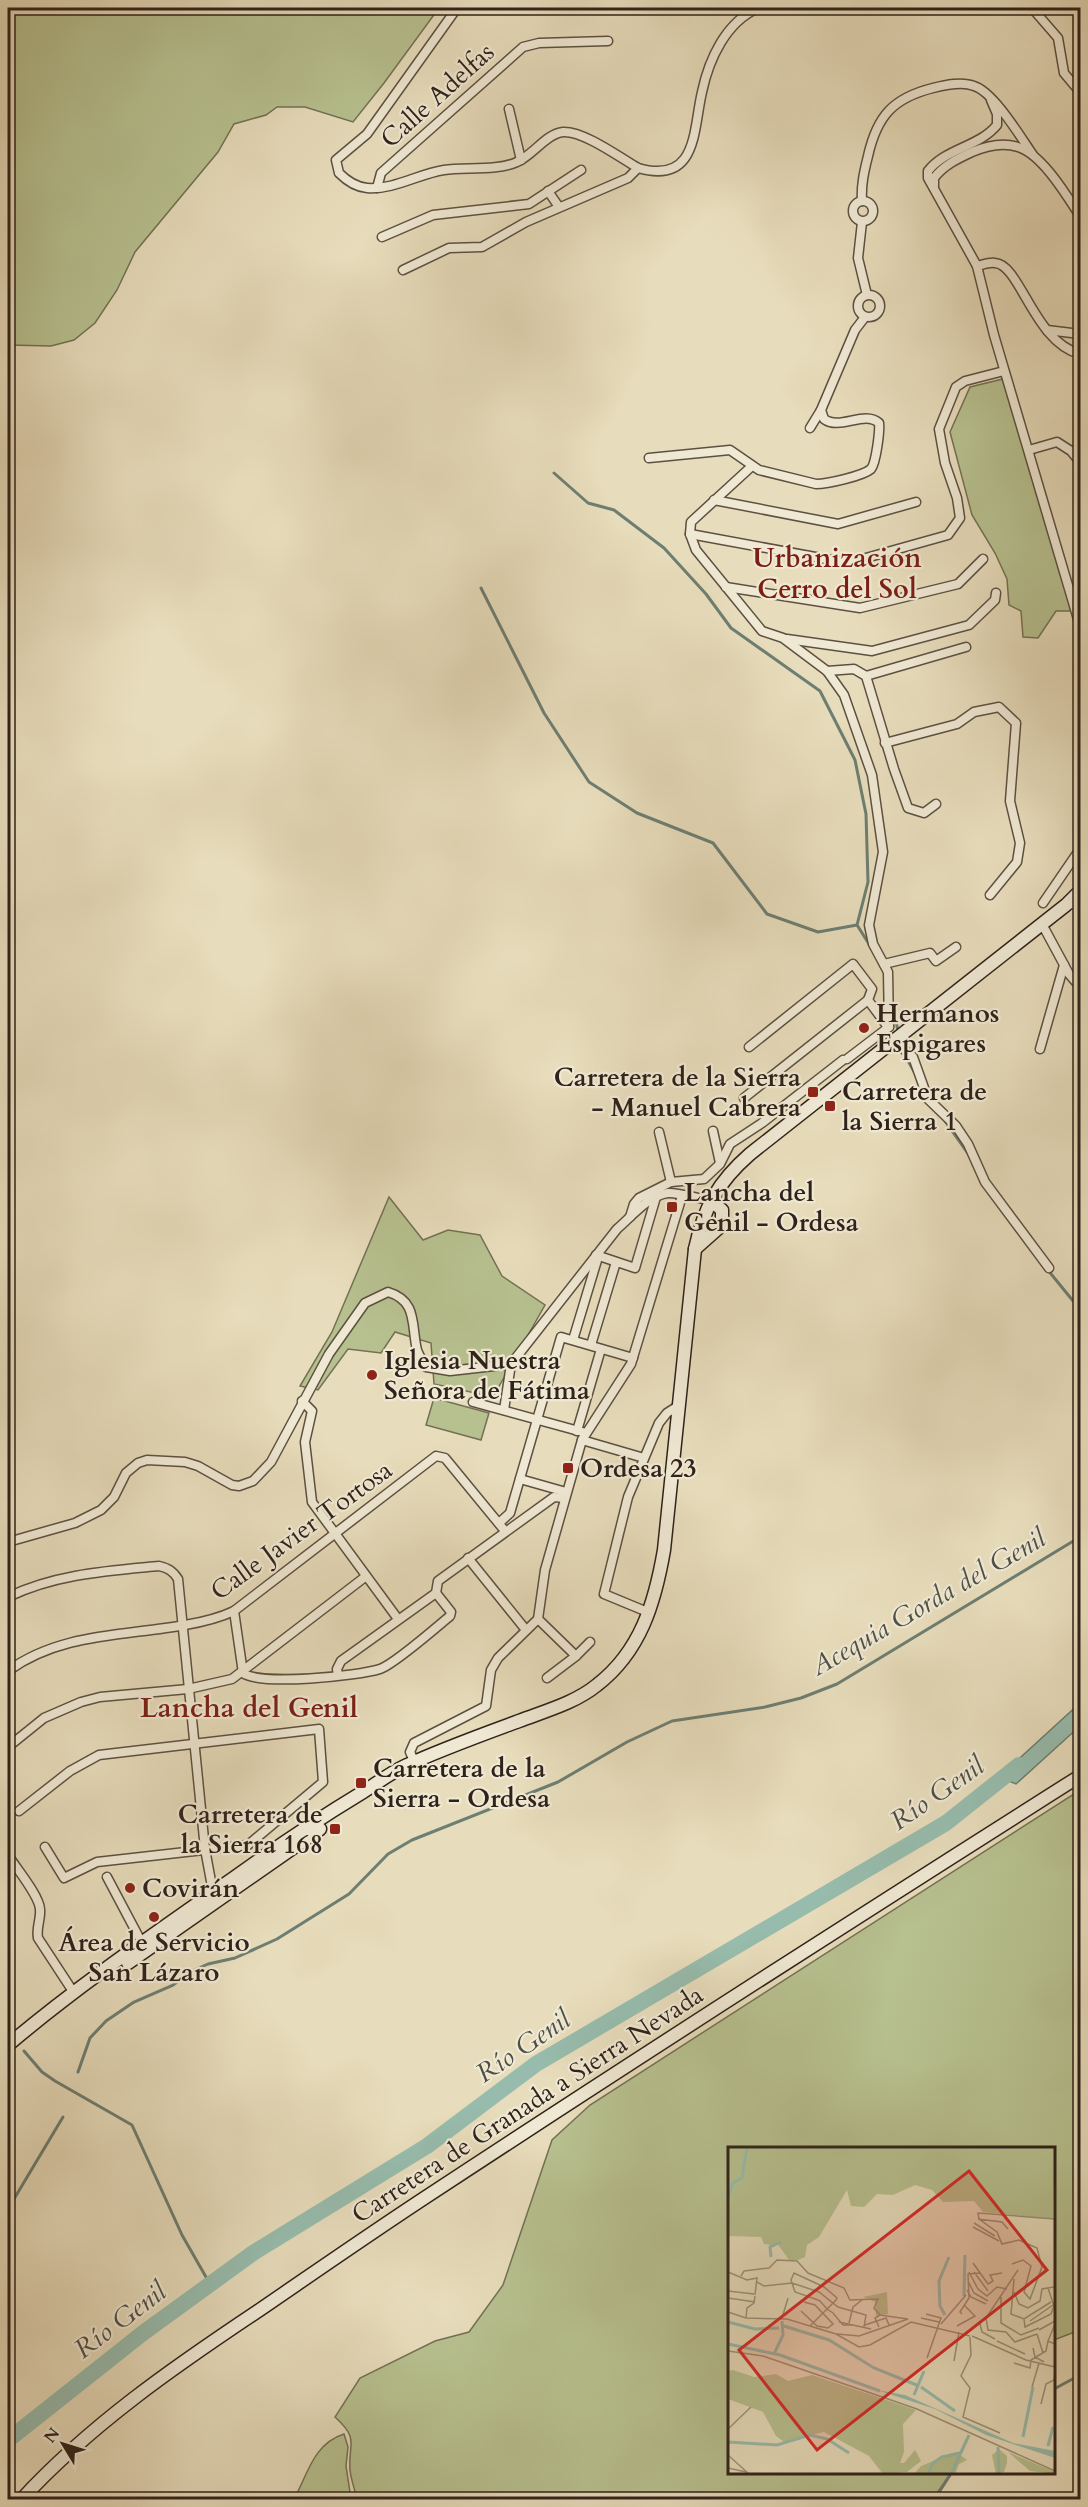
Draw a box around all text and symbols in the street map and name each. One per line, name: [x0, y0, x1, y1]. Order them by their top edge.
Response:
street label: Calle Adelfas: [373, 35, 502, 156]
district label: Urbanización Cerro del Sol: [752, 540, 922, 608]
place label: Hermanos Espigares: [876, 996, 1000, 1061]
marker: Hermanos Espigares: [857, 1021, 871, 1035]
place label: Carretera de la Sierra - Manuel Cabrera: [554, 1060, 801, 1125]
place label: Carretera de la Sierra 1: [842, 1074, 987, 1139]
marker: Carretera de la Sierra - Manuel Cabrera: [806, 1085, 820, 1099]
marker: Carretera de la Sierra 1: [823, 1099, 837, 1113]
place label: Lancha del Genil - Ordesa: [684, 1175, 859, 1240]
marker: Lancha del Genil - Ordesa: [665, 1200, 679, 1214]
place label: Iglesia Nuestra Señora de Fátima: [384, 1343, 590, 1408]
marker: Iglesia Nuestra Señora de Fátima: [365, 1368, 379, 1382]
place label: Ordesa 23: [580, 1451, 697, 1486]
street label: Calle Javier Tortosa: [203, 1453, 399, 1608]
marker: Ordesa 23: [561, 1461, 575, 1475]
water label: Acequia Gorda del Genil: [803, 1520, 1053, 1685]
district label: Lancha del Genil: [140, 1689, 358, 1727]
water label: Río Genil: [883, 1747, 992, 1839]
place label: Carretera de la Sierra - Ordesa: [373, 1751, 550, 1816]
marker: Carretera de la Sierra - Ordesa: [354, 1776, 368, 1790]
place label: Carretera de la Sierra 168: [178, 1797, 323, 1862]
marker: Carretera de la Sierra 168: [328, 1822, 342, 1836]
place label: Covirán: [142, 1871, 239, 1906]
marker: Covirán: [123, 1881, 137, 1895]
marker: Área de Servicio San Lázaro: [147, 1910, 161, 1924]
place label: Área de Servicio San Lázaro: [58, 1925, 250, 1990]
street label: Carretera de Granada a Sierra Nevada: [345, 1977, 710, 2231]
water label: Río Genil: [469, 2001, 579, 2092]
inset map: [728, 2147, 1055, 2474]
water label: Río Genil: [66, 2273, 175, 2367]
north arrow: [33, 2414, 93, 2474]
text: N: [39, 2423, 65, 2448]

